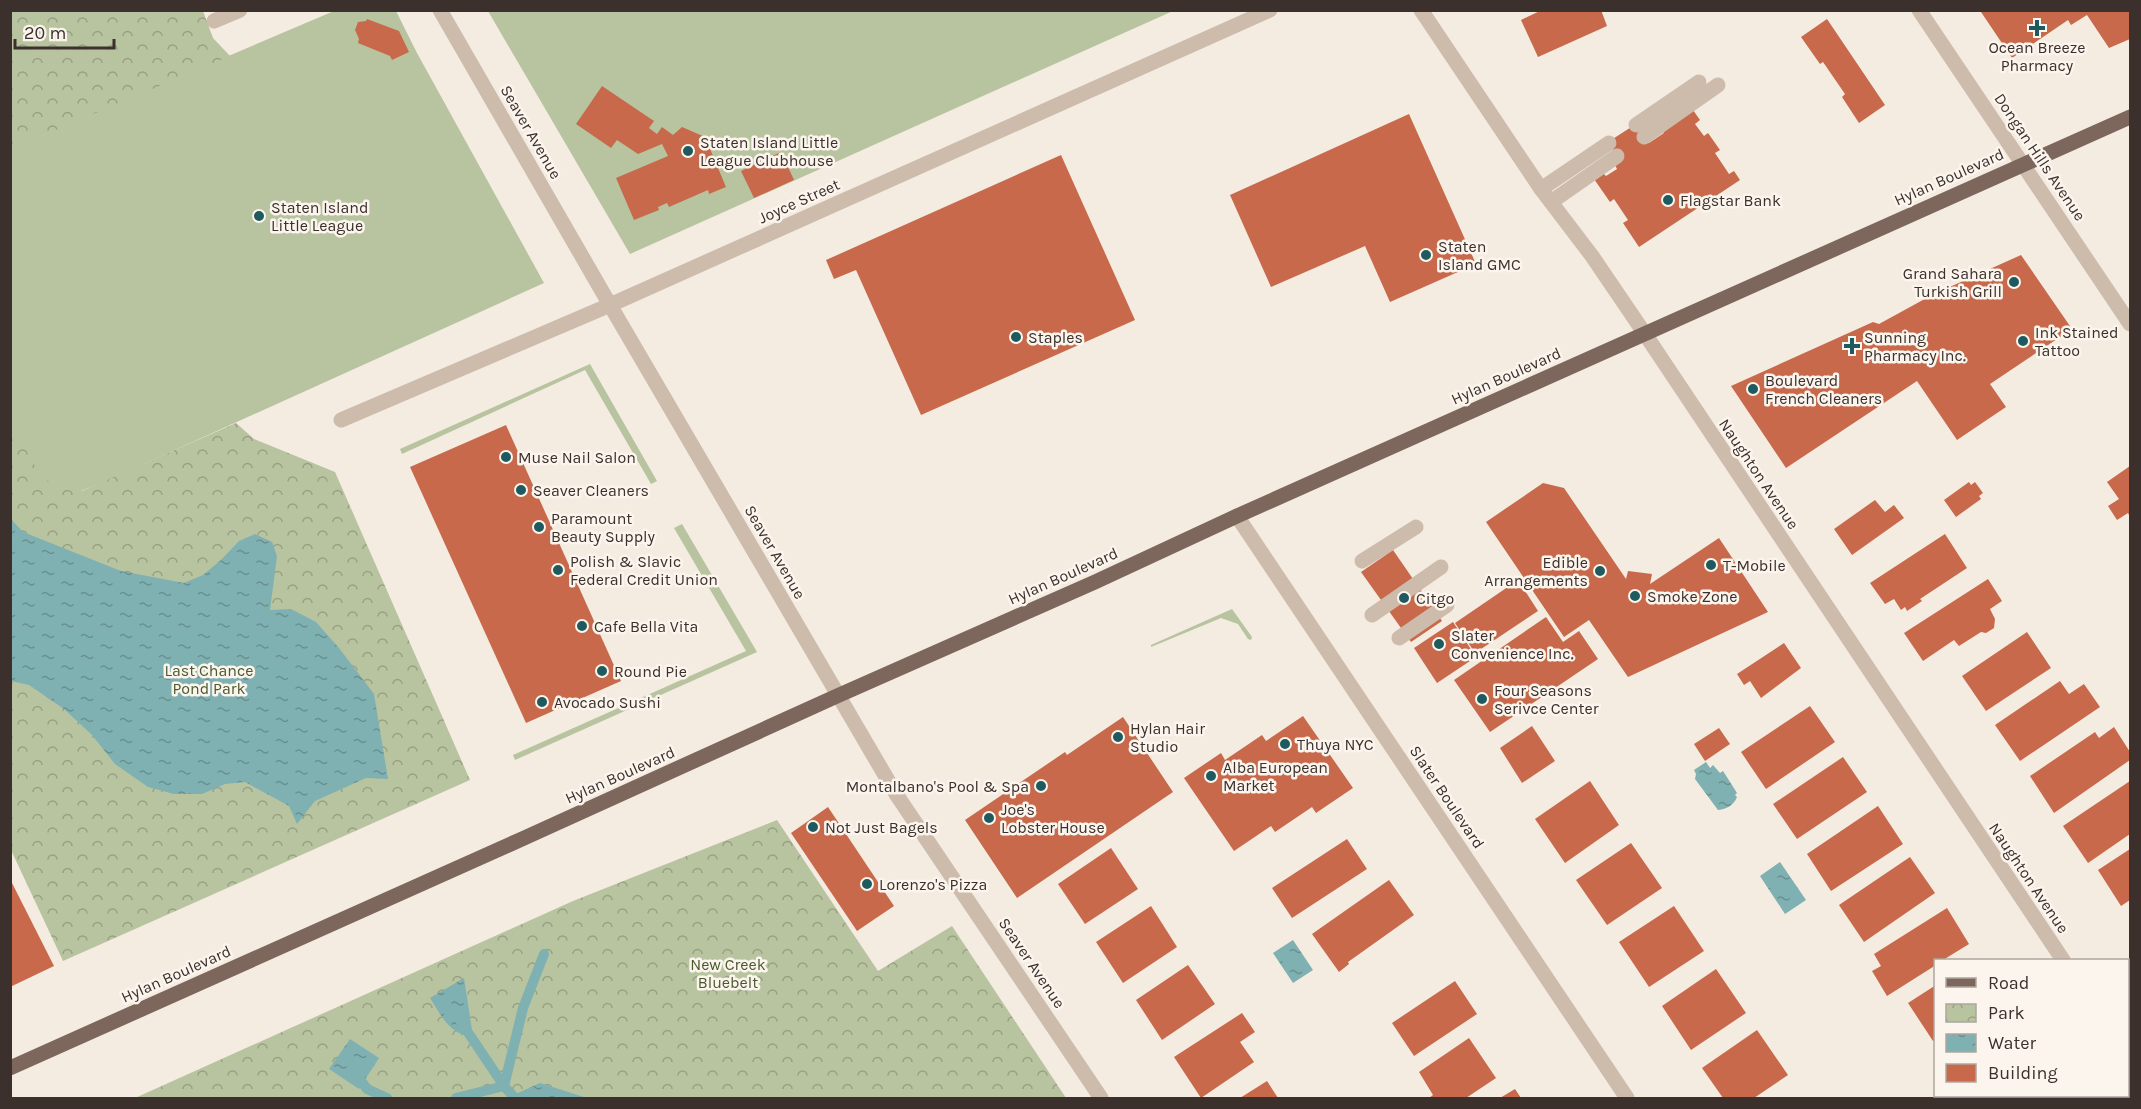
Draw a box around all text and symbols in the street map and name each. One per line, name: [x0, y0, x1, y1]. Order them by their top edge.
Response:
scale bar: [15, 12, 114, 50]
marker: Ocean Breeze Pharmacy: [2030, 21, 2044, 35]
text: 20 m: [24, 22, 66, 44]
place label: Ocean Breeze Pharmacy: [1988, 38, 2086, 75]
street label: Seaver Avenue: [496, 82, 566, 182]
street label: Dongan Hills Avenue: [1990, 90, 2090, 224]
place label: Staten Island Little League Clubhouse: [700, 133, 838, 170]
marker: Staten Island Little League Clubhouse: [681, 144, 695, 158]
street label: Hylan Boulevard: [1891, 144, 2007, 210]
street label: Joyce Street: [755, 175, 843, 227]
place label: Flagstar Bank: [1680, 191, 1781, 210]
marker: Flagstar Bank: [1661, 193, 1675, 207]
place label: Staten Island Little League: [271, 198, 369, 235]
marker: Staten Island Little League: [252, 209, 266, 223]
place label: Staten Island GMC: [1438, 237, 1521, 274]
marker: Staten Island GMC: [1419, 248, 1433, 262]
place label: Grand Sahara Turkish Grill: [1903, 264, 2002, 301]
marker: Grand Sahara Turkish Grill: [2007, 275, 2021, 289]
place label: Ink Stained Tattoo: [2035, 323, 2119, 360]
place label: Staples: [1028, 328, 1083, 347]
place label: Sunning Pharmacy Inc.: [1864, 328, 1966, 365]
marker: Staples: [1009, 330, 1023, 344]
marker: Ink Stained Tattoo: [2016, 334, 2030, 348]
marker: Sunning Pharmacy Inc.: [1845, 339, 1859, 353]
street label: Hylan Boulevard: [1448, 343, 1564, 409]
place label: Boulevard French Cleaners: [1765, 371, 1882, 408]
marker: Boulevard French Cleaners: [1746, 382, 1760, 396]
street label: Naughton Avenue: [1715, 415, 1803, 533]
place label: Muse Nail Salon: [518, 448, 636, 467]
marker: Muse Nail Salon: [499, 450, 513, 464]
place label: Seaver Cleaners: [533, 481, 649, 500]
marker: Seaver Cleaners: [514, 483, 528, 497]
street label: Seaver Avenue: [740, 502, 810, 602]
place label: Paramount Beauty Supply: [551, 509, 655, 546]
marker: Paramount Beauty Supply: [532, 520, 546, 534]
street label: Hylan Boulevard: [1005, 543, 1121, 609]
place label: Polish & Slavic Federal Credit Union: [570, 552, 718, 589]
place label: Edible Arrangements: [1484, 553, 1588, 590]
place label: T-Mobile: [1723, 556, 1786, 575]
marker: T-Mobile: [1704, 558, 1718, 572]
marker: Polish & Slavic Federal Credit Union: [551, 563, 565, 577]
marker: Edible Arrangements: [1593, 564, 1607, 578]
place label: Smoke Zone: [1647, 587, 1738, 606]
place label: Citgo: [1416, 589, 1454, 608]
marker: Smoke Zone: [1628, 589, 1642, 603]
marker: Citgo: [1397, 591, 1411, 605]
place label: Cafe Bella Vita: [594, 617, 698, 636]
marker: Cafe Bella Vita: [575, 619, 589, 633]
place label: Slater Convenience Inc.: [1451, 626, 1573, 663]
marker: Slater Convenience Inc.: [1432, 637, 1446, 651]
park label: Last Chance Pond Park: [165, 661, 253, 698]
place label: Round Pie: [614, 662, 687, 681]
marker: Round Pie: [595, 664, 609, 678]
place label: Four Seasons Serivce Center: [1494, 681, 1599, 718]
marker: Four Seasons Serivce Center: [1475, 692, 1489, 706]
place label: Avocado Sushi: [554, 693, 661, 712]
marker: Avocado Sushi: [535, 695, 549, 709]
place label: Hylan Hair Studio: [1130, 719, 1205, 756]
marker: Hylan Hair Studio: [1111, 730, 1125, 744]
place label: Thuya NYC: [1297, 735, 1374, 754]
marker: Thuya NYC: [1278, 737, 1292, 751]
street label: Hylan Boulevard: [562, 742, 678, 808]
street label: Slater Boulevard: [1406, 742, 1488, 852]
place label: Alba European Market: [1223, 758, 1328, 795]
marker: Alba European Market: [1204, 769, 1218, 783]
place label: Montalbano's Pool & Spa: [846, 777, 1029, 796]
marker: Montalbano's Pool & Spa: [1034, 779, 1048, 793]
place label: Joe's Lobster House: [1001, 800, 1105, 837]
marker: Joe's Lobster House: [982, 811, 996, 825]
place label: Not Just Bagels: [825, 818, 938, 837]
street label: Naughton Avenue: [1985, 819, 2073, 937]
marker: Not Just Bagels: [806, 820, 820, 834]
place label: Lorenzo's Pizza: [879, 875, 987, 894]
marker: Lorenzo's Pizza: [860, 877, 874, 891]
street label: Seaver Avenue: [995, 914, 1069, 1012]
street label: Hylan Boulevard: [118, 941, 234, 1007]
park label: New Creek Bluebelt: [690, 955, 766, 992]
legend: [1934, 959, 2129, 1097]
text: Road: [1988, 972, 2029, 994]
text: Park: [1988, 1002, 2025, 1024]
text: Water: [1988, 1032, 2036, 1054]
text: Building: [1988, 1062, 2058, 1084]

